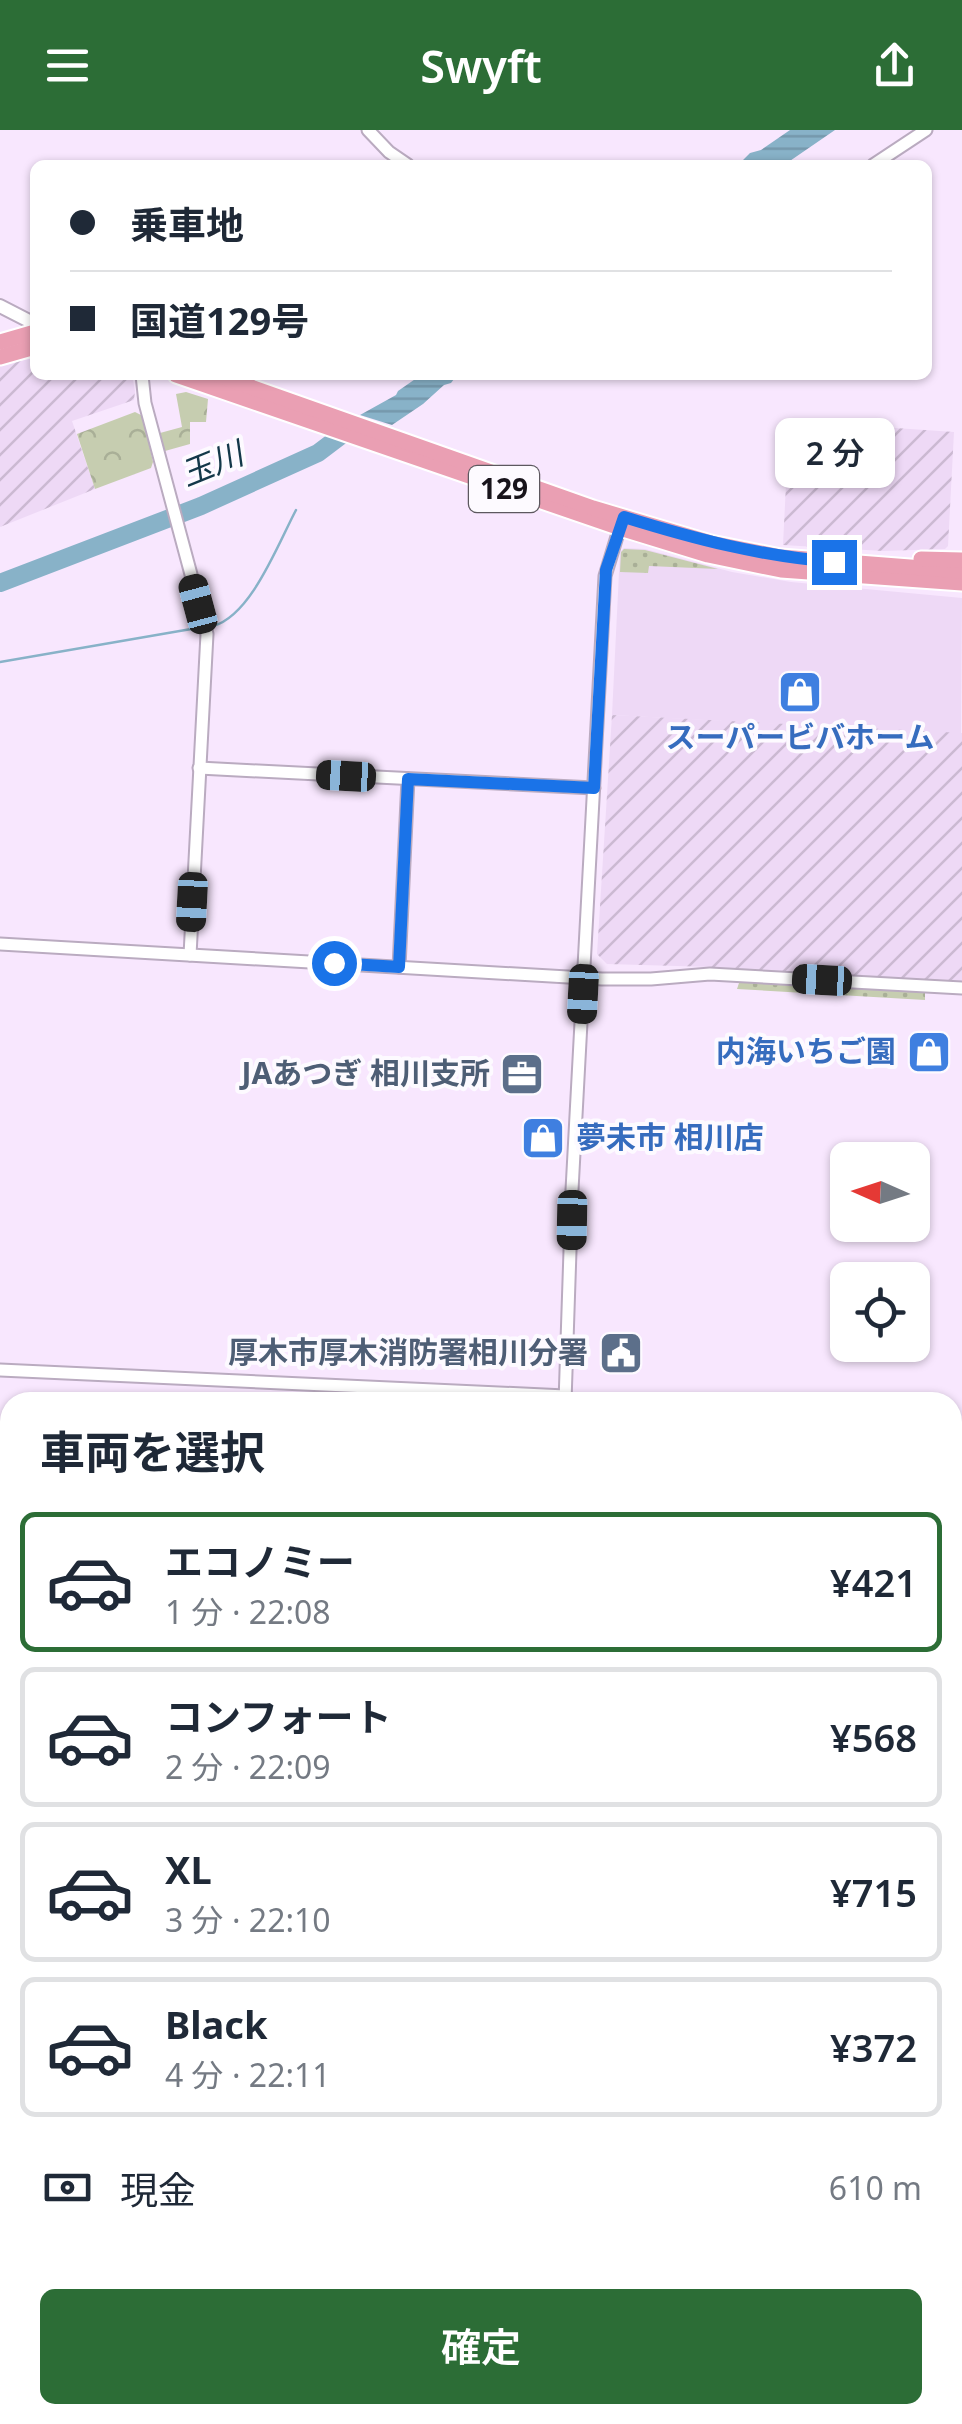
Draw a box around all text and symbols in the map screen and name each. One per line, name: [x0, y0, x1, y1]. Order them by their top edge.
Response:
text: Swyft: [420, 35, 542, 96]
icon: menu: [40, 38, 95, 93]
icon: share: [867, 38, 922, 93]
text: 乗車地: [130, 198, 244, 250]
text: 国道129号: [130, 294, 309, 346]
callout: 2 分: [774, 417, 894, 487]
water label: 玉川: [174, 430, 252, 495]
text: 2 分: [806, 431, 864, 474]
road number: 129: [469, 466, 539, 512]
route end: [812, 540, 857, 585]
car: [176, 571, 220, 637]
shop icon: スーパービバホーム: [777, 669, 823, 715]
place label: スーパービバホーム: [666, 716, 934, 757]
car: [315, 759, 377, 793]
car: [175, 871, 209, 933]
route start: [312, 941, 357, 986]
car: [566, 963, 600, 1025]
car: [791, 963, 853, 997]
shop icon: 内海いちご園: [906, 1029, 952, 1075]
place label: 内海いちご園: [716, 1030, 896, 1071]
office icon: JAあつぎ 相川支所: [499, 1051, 545, 1097]
place label: JAあつぎ 相川支所: [239, 1052, 490, 1093]
shop icon: 夢未市 相川店: [520, 1115, 566, 1161]
place label: 夢未市 相川店: [576, 1116, 764, 1157]
north arrow: [830, 1142, 930, 1242]
map controls: [830, 1142, 930, 1362]
car: [556, 1190, 588, 1250]
button: locate: [830, 1262, 930, 1362]
public building icon: 厚木市厚木消防署相川分署: [598, 1330, 644, 1376]
place label: 厚木市厚木消防署相川分署: [228, 1331, 588, 1372]
text: 車両を選択: [40, 1421, 265, 1482]
text: エコノミー: [165, 1535, 355, 1587]
icon: car: [45, 1537, 135, 1627]
text: ¥421: [830, 1556, 917, 1608]
text: 1 分 · 22:08: [165, 1590, 331, 1633]
text: コンフォート: [165, 1690, 392, 1742]
icon: car: [45, 1692, 135, 1782]
text: ¥568: [830, 1711, 917, 1763]
text: 2 分 · 22:09: [165, 1745, 331, 1788]
text: XL: [165, 1843, 212, 1895]
icon: car: [45, 1847, 135, 1937]
text: ¥715: [830, 1866, 917, 1918]
text: 3 分 · 22:10: [165, 1898, 331, 1941]
text: Black: [165, 1998, 268, 2050]
icon: car: [45, 2002, 135, 2092]
text: ¥372: [830, 2021, 917, 2073]
text: 4 分 · 22:11: [165, 2053, 331, 2096]
icon: cash: [40, 2160, 95, 2215]
text: 現金: [120, 2163, 196, 2215]
text: 610 m: [829, 2166, 922, 2209]
button: 確定: [40, 2289, 922, 2404]

